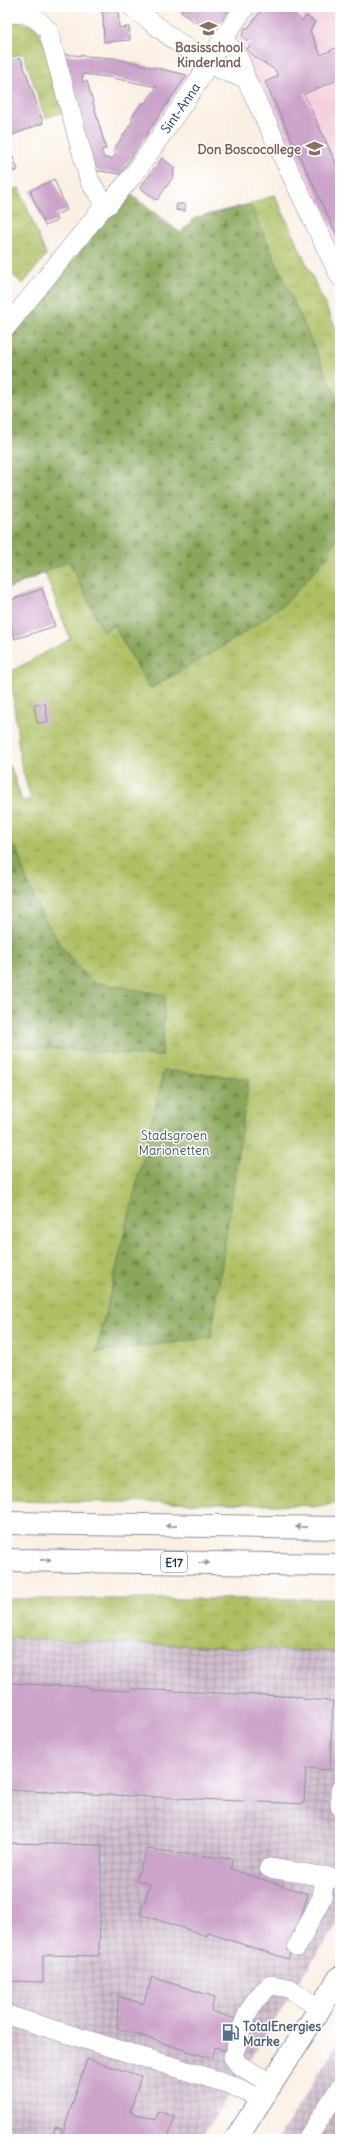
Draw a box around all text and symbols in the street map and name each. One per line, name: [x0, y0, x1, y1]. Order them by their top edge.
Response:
school or university icon: Basisschool Kinderland: [199, 18, 219, 38]
place label: Basisschool Kinderland: [175, 39, 243, 71]
street label: Sint-Anna: [157, 79, 204, 137]
school or university icon: Don Boscocollege: [304, 139, 324, 159]
place label: Don Boscocollege: [197, 141, 301, 158]
park label: Stadsgroen Marionetten: [138, 1127, 210, 1159]
one-way arrow: [164, 1523, 177, 1529]
one-way arrow: [294, 1524, 307, 1530]
road number: E17: [161, 1552, 187, 1572]
one-way arrow: [40, 1557, 53, 1563]
one-way arrow: [198, 1559, 210, 1566]
place label: TotalEnergies Marke: [243, 2018, 321, 2050]
fuel station icon: TotalEnergies Marke: [220, 2023, 240, 2043]

